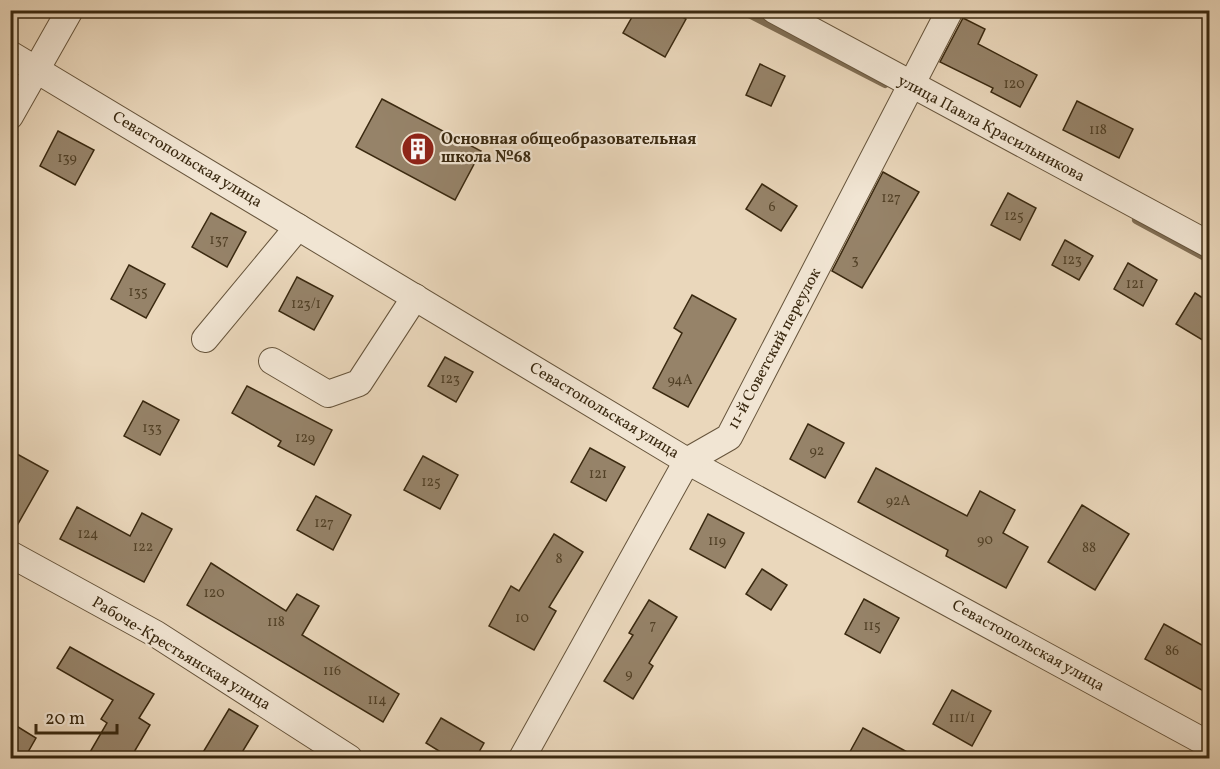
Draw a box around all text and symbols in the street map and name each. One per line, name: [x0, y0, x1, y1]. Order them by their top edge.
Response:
street label: улица Павла Красильникова: [893, 70, 1089, 188]
house number: 120: [1003, 75, 1025, 94]
street label: Севастопольская улица: [108, 106, 266, 214]
house number: 118: [1089, 121, 1107, 140]
place label: Основная общеобразовательная школа №68: [441, 129, 696, 169]
building icon: Основная общеобразовательная школа №68: [400, 131, 436, 167]
house number: 139: [57, 149, 77, 168]
house number: 127: [881, 189, 901, 208]
house number: 6: [768, 198, 776, 217]
house number: 125: [1004, 207, 1024, 226]
house number: 137: [209, 231, 229, 250]
house number: 3: [851, 251, 859, 270]
house number: 123: [1062, 251, 1082, 270]
street label: 11-й Советский переулок: [723, 264, 827, 434]
house number: 121: [1126, 275, 1144, 294]
house number: 135: [128, 283, 148, 302]
house number: 123/1: [291, 295, 321, 314]
street label: Севастопольская улица: [525, 357, 683, 465]
house number: 123: [440, 370, 460, 389]
house number: 94А: [667, 371, 693, 390]
house number: 133: [142, 419, 162, 438]
house number: 129: [295, 429, 315, 448]
house number: 92: [810, 442, 824, 461]
house number: 121: [589, 465, 607, 484]
house number: 125: [421, 473, 441, 492]
house number: 92А: [886, 492, 910, 511]
house number: 127: [314, 514, 334, 533]
house number: 124: [78, 525, 98, 544]
house number: 90: [977, 531, 993, 550]
house number: 119: [708, 532, 726, 551]
house number: 122: [133, 538, 153, 557]
house number: 88: [1082, 539, 1096, 558]
house number: 8: [555, 550, 563, 569]
house number: 120: [203, 584, 225, 603]
street label: Рабоче-Крестьянская улица: [88, 592, 275, 716]
street label: Севастопольская улица: [948, 595, 1108, 697]
house number: 10: [515, 609, 529, 628]
house number: 118: [267, 613, 285, 632]
house number: 7: [650, 616, 657, 635]
house number: 115: [863, 617, 881, 636]
house number: 86: [1165, 642, 1179, 661]
house number: 116: [323, 662, 341, 681]
house number: 9: [625, 665, 633, 684]
house number: 114: [367, 691, 387, 710]
scale bar: [36, 697, 117, 735]
text: 20 m: [45, 707, 85, 732]
house number: 111/1: [949, 709, 975, 728]

